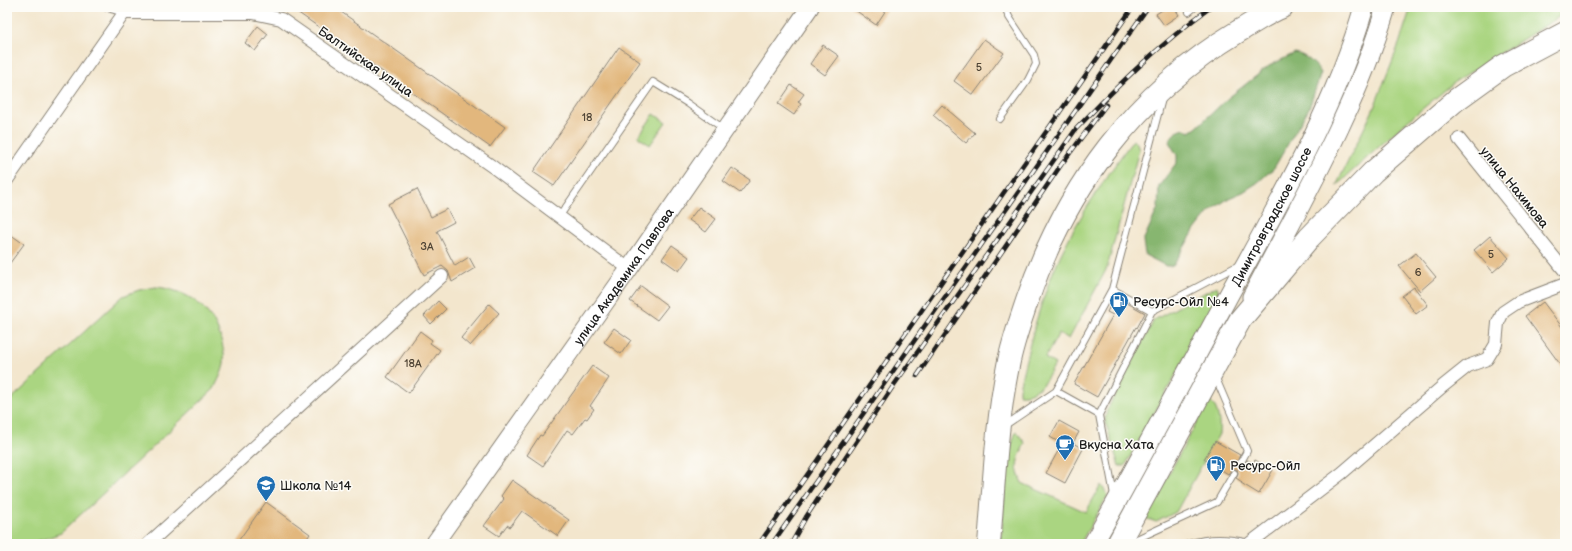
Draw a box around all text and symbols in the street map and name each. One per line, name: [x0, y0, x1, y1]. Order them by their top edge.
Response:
street label: Балтийская улица: [315, 23, 416, 101]
house number: 5: [976, 61, 982, 74]
house number: 18: [582, 111, 592, 124]
street label: улица Нахимова: [1477, 144, 1552, 232]
street label: Димитровградское шоссе: [1228, 145, 1315, 289]
street label: улица Академика Павлова: [571, 205, 678, 348]
house number: 3А: [420, 240, 434, 253]
house number: 5: [1488, 248, 1494, 261]
house number: 6: [1415, 266, 1422, 279]
fuel station icon: Ресурс-Ойл №4: [1108, 290, 1130, 318]
place label: Ресурс-Ойл №4: [1133, 294, 1229, 310]
house number: 18А: [404, 357, 422, 370]
cafe icon: Вкусна Хата: [1054, 433, 1076, 461]
place label: Вкусна Хата: [1079, 437, 1154, 453]
fuel station icon: Ресурс-Ойл: [1205, 454, 1227, 482]
place label: Ресурс-Ойл: [1230, 458, 1300, 474]
school or university icon: Школа №14: [255, 474, 277, 502]
place label: Школа №14: [280, 478, 351, 494]

